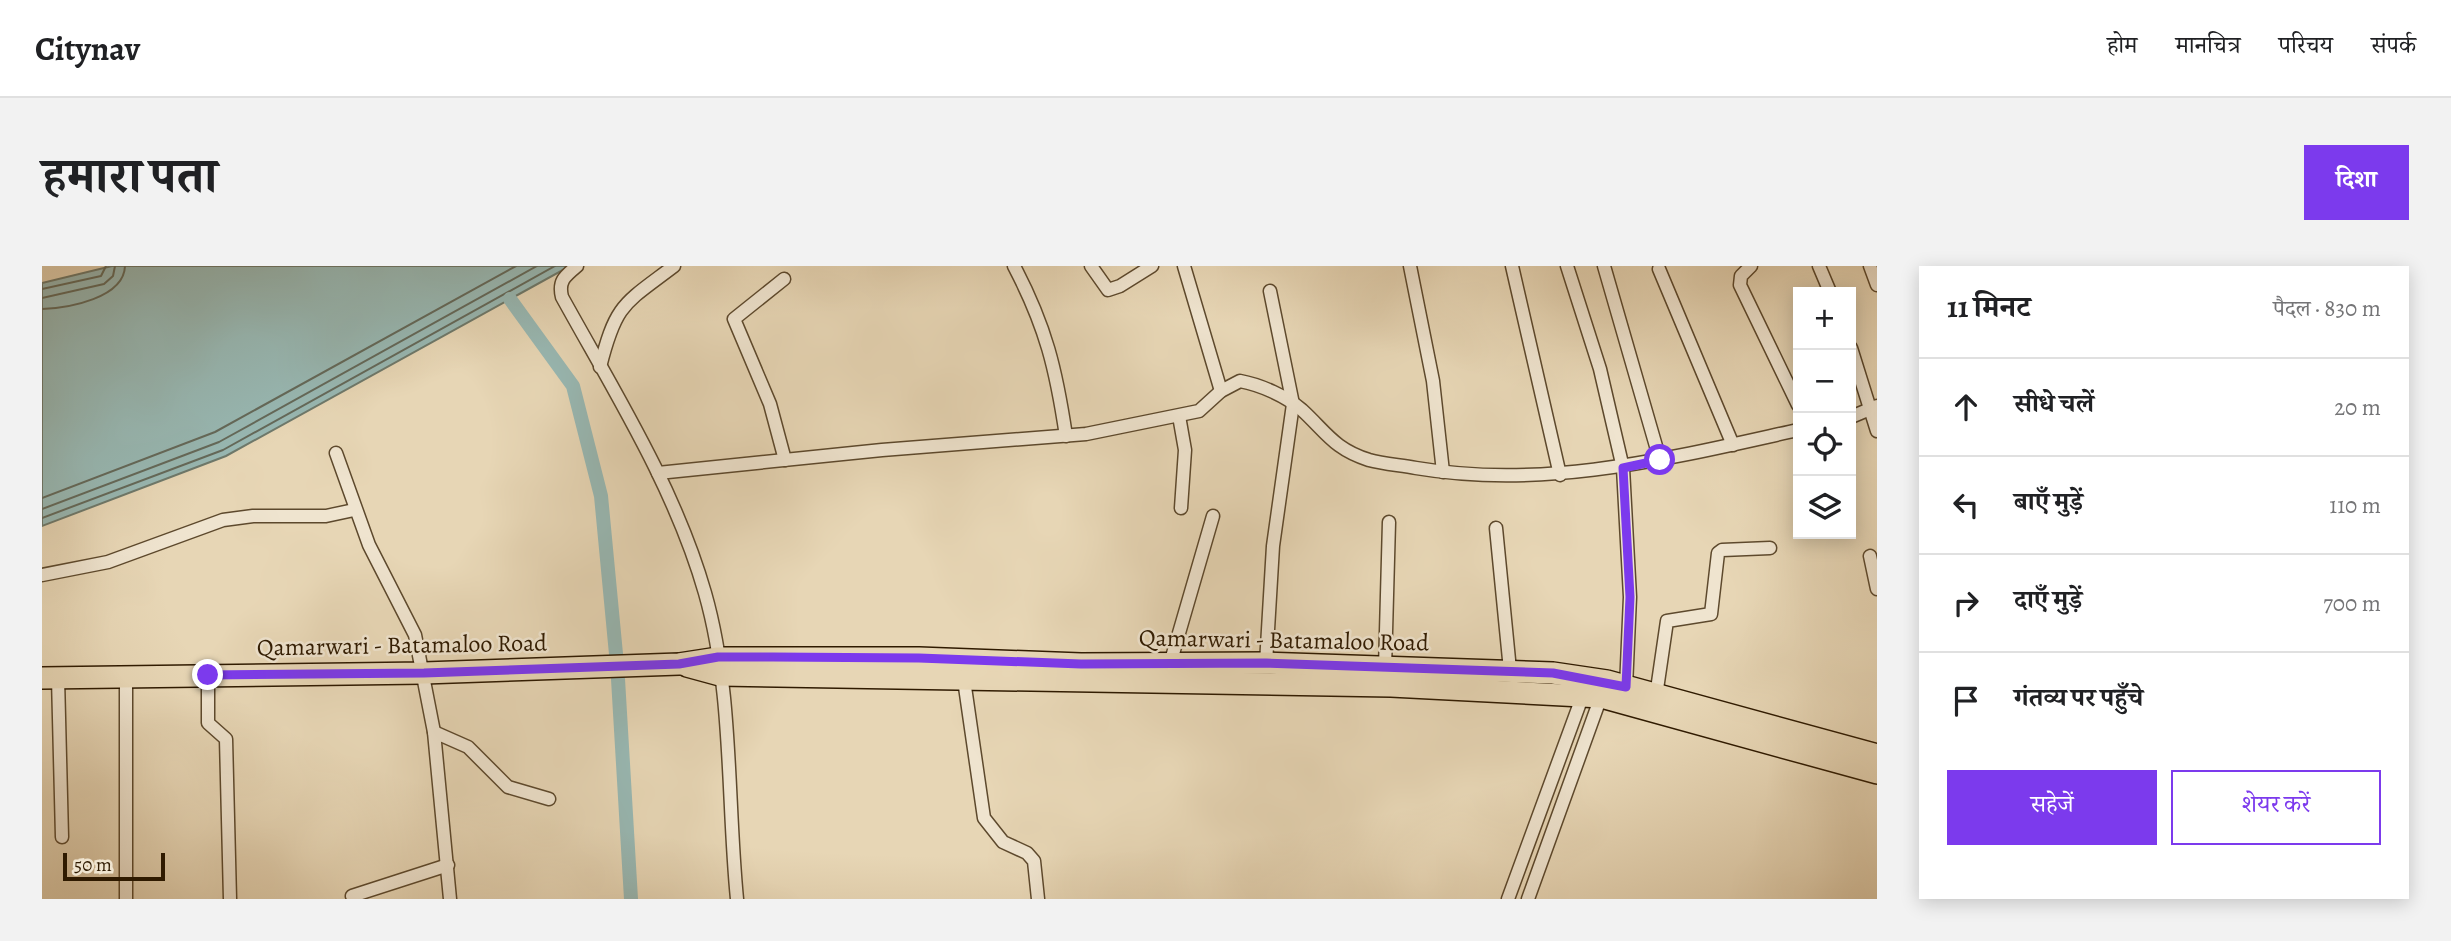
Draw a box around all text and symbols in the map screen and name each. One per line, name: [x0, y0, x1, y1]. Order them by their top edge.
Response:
text: Citynav: [35, 26, 140, 71]
text: होम: [2107, 29, 2137, 61]
text: मानचित्र: [2175, 29, 2241, 61]
text: परिचय: [2279, 29, 2333, 61]
text: संपर्क: [2371, 29, 2416, 61]
text: हमारा पता: [42, 142, 217, 209]
button: दिशा: [2304, 145, 2409, 220]
map controls: [1793, 287, 1856, 539]
button: +: [1793, 287, 1856, 350]
text: 11 मिनट: [1947, 287, 2031, 327]
text: पैदल · 830 m: [2273, 293, 2381, 324]
button: −: [1793, 350, 1856, 413]
text: सीधे चलें: [2014, 386, 2094, 421]
icon: ahead: [1947, 388, 1985, 426]
text: 20 m: [2334, 392, 2381, 423]
button: locate: [1793, 413, 1856, 476]
route start: [1644, 444, 1675, 475]
button: layers: [1793, 476, 1856, 539]
text: बाएँ मुड़ें: [2014, 484, 2083, 519]
icon: left: [1947, 486, 1985, 524]
text: 110 m: [2329, 490, 2381, 521]
text: दाएँ मुड़ें: [2014, 582, 2082, 617]
icon: right: [1947, 584, 1985, 622]
text: 700 m: [2323, 588, 2381, 619]
street label: Qamarwari - Batamaloo Road: [1139, 621, 1429, 659]
street label: Qamarwari - Batamaloo Road: [257, 626, 547, 664]
route end: [192, 659, 223, 690]
text: गंतव्य पर पहुँचे: [2014, 680, 2143, 715]
icon: arrive: [1947, 682, 1985, 720]
button: सहेजें: [1947, 770, 2157, 845]
button: शेयर करें: [2171, 770, 2381, 845]
scale bar: [63, 850, 164, 882]
text: 50 m: [74, 852, 112, 878]

